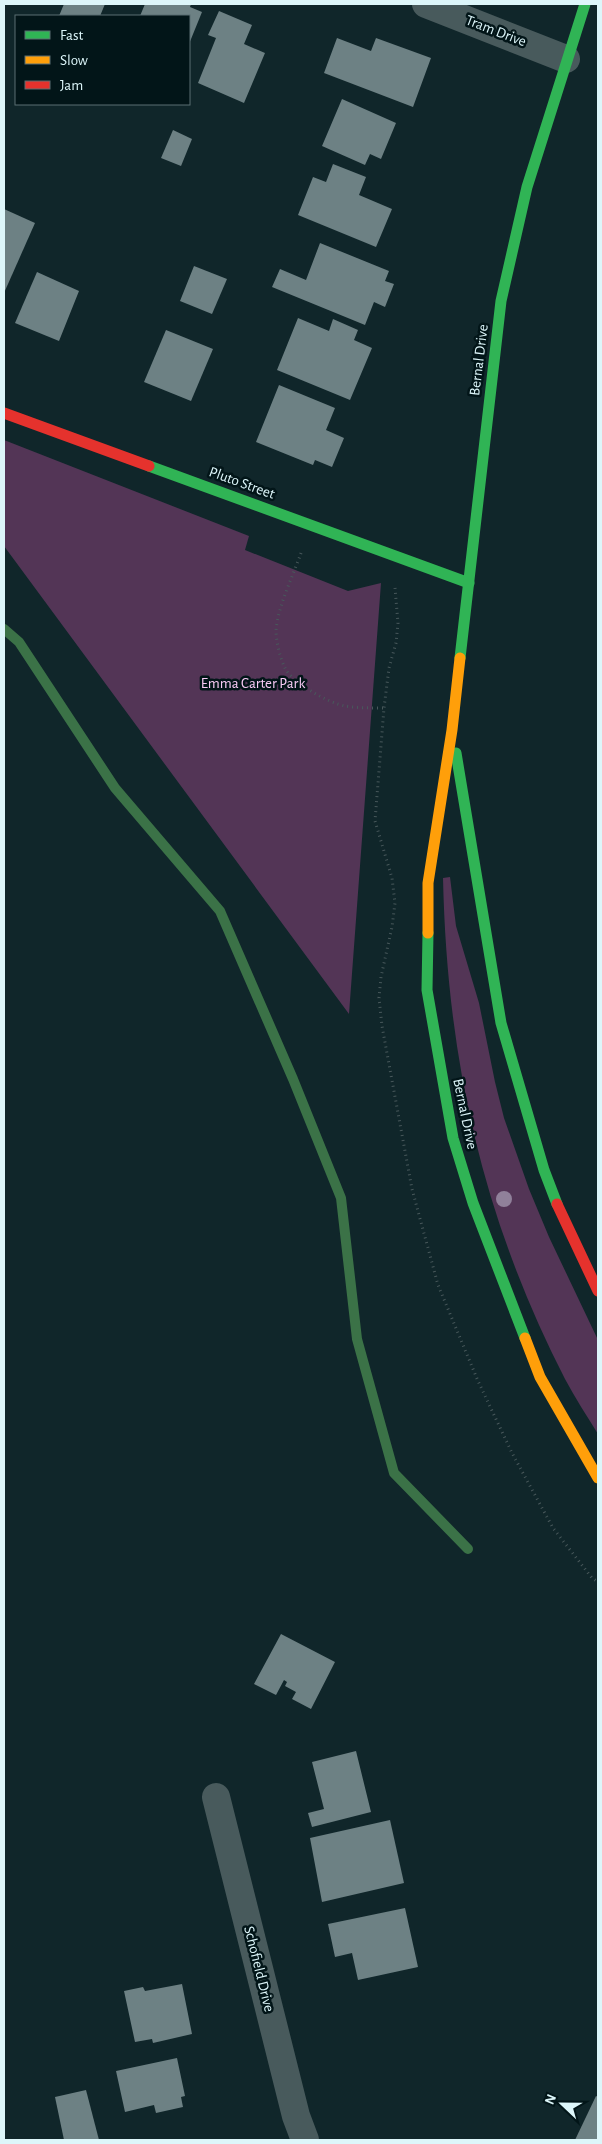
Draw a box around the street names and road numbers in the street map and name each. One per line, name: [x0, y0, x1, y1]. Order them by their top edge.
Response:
street label: Tram Drive: [464, 13, 528, 49]
street label: Bernal Drive: [467, 323, 491, 397]
street label: Pluto Street: [207, 464, 277, 502]
street label: Bernal Drive: [450, 1077, 480, 1151]
street label: Schofield Drive: [241, 1925, 277, 2013]

